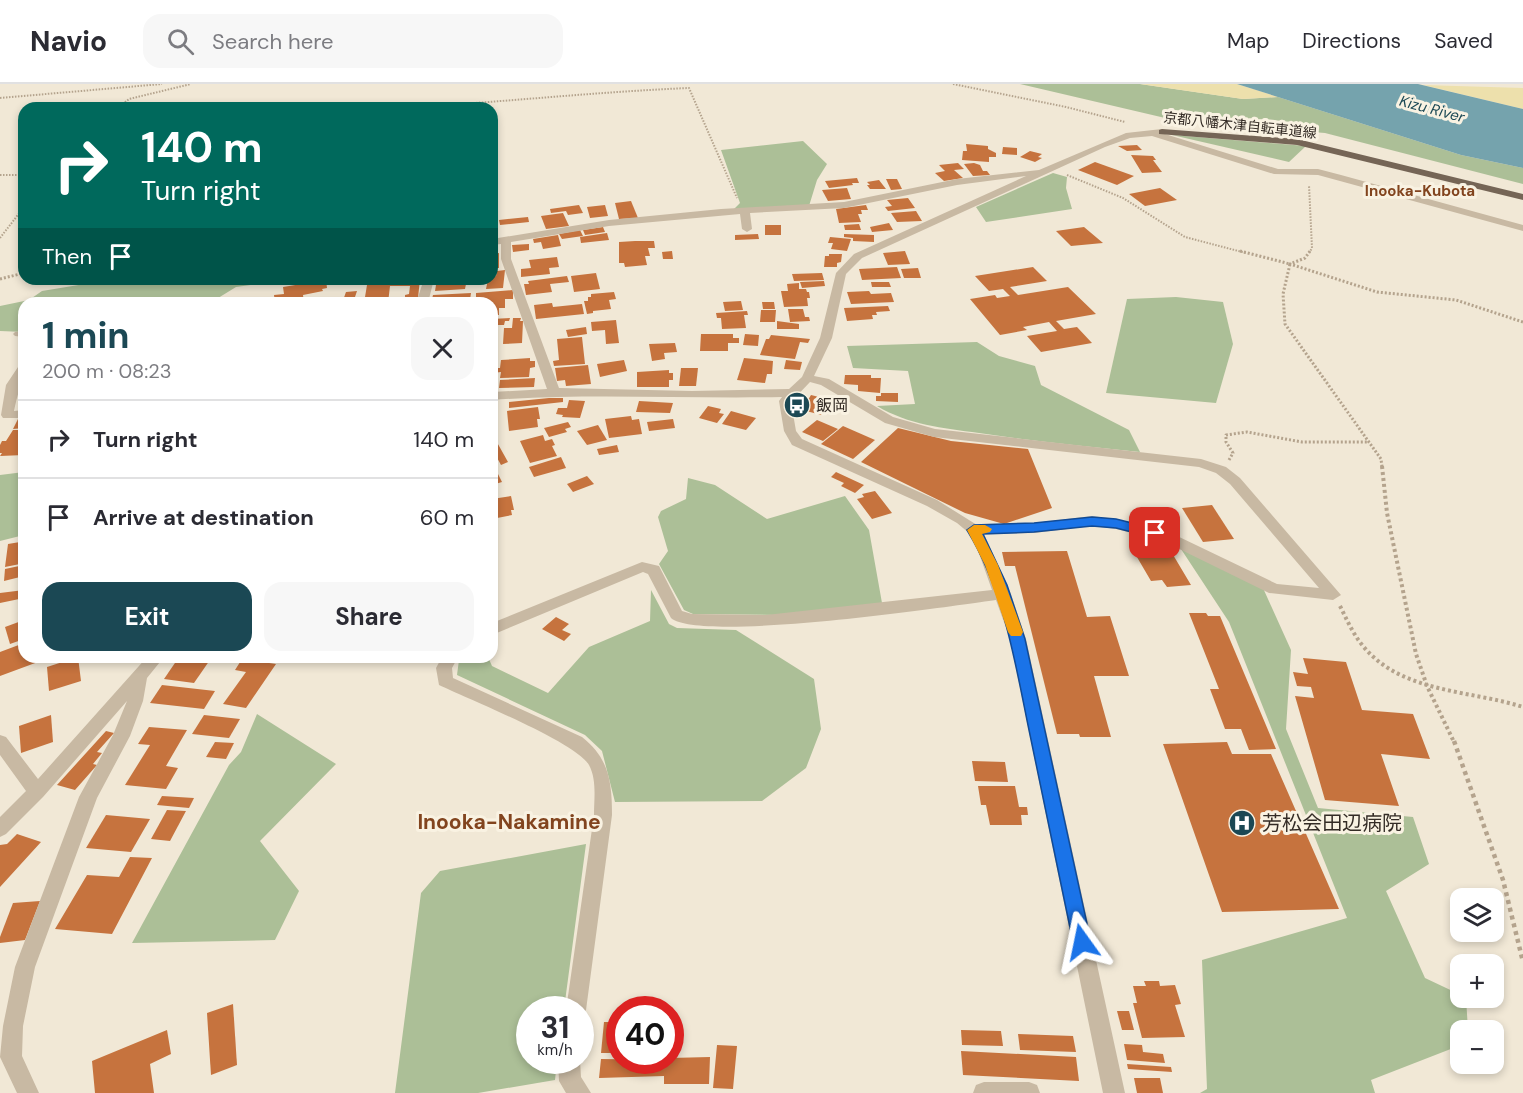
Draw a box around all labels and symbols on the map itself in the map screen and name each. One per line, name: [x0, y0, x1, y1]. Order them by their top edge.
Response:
water label: Kizu River: [1397, 91, 1467, 127]
street label: 京都八幡木津自転車道線: [1162, 108, 1318, 142]
district label: Inooka-Kubota: [1365, 181, 1475, 201]
bus stop icon: 飯岡: [782, 390, 812, 420]
place label: 飯岡: [816, 395, 848, 416]
pin: [1129, 507, 1180, 558]
district label: Inooka-Nakamine: [417, 808, 601, 836]
hospital icon: 芳松会田辺病院: [1227, 808, 1257, 838]
place label: 芳松会田辺病院: [1262, 810, 1402, 836]
position arrow: [1050, 910, 1114, 974]
speed limit sign: 40: [606, 996, 684, 1074]

